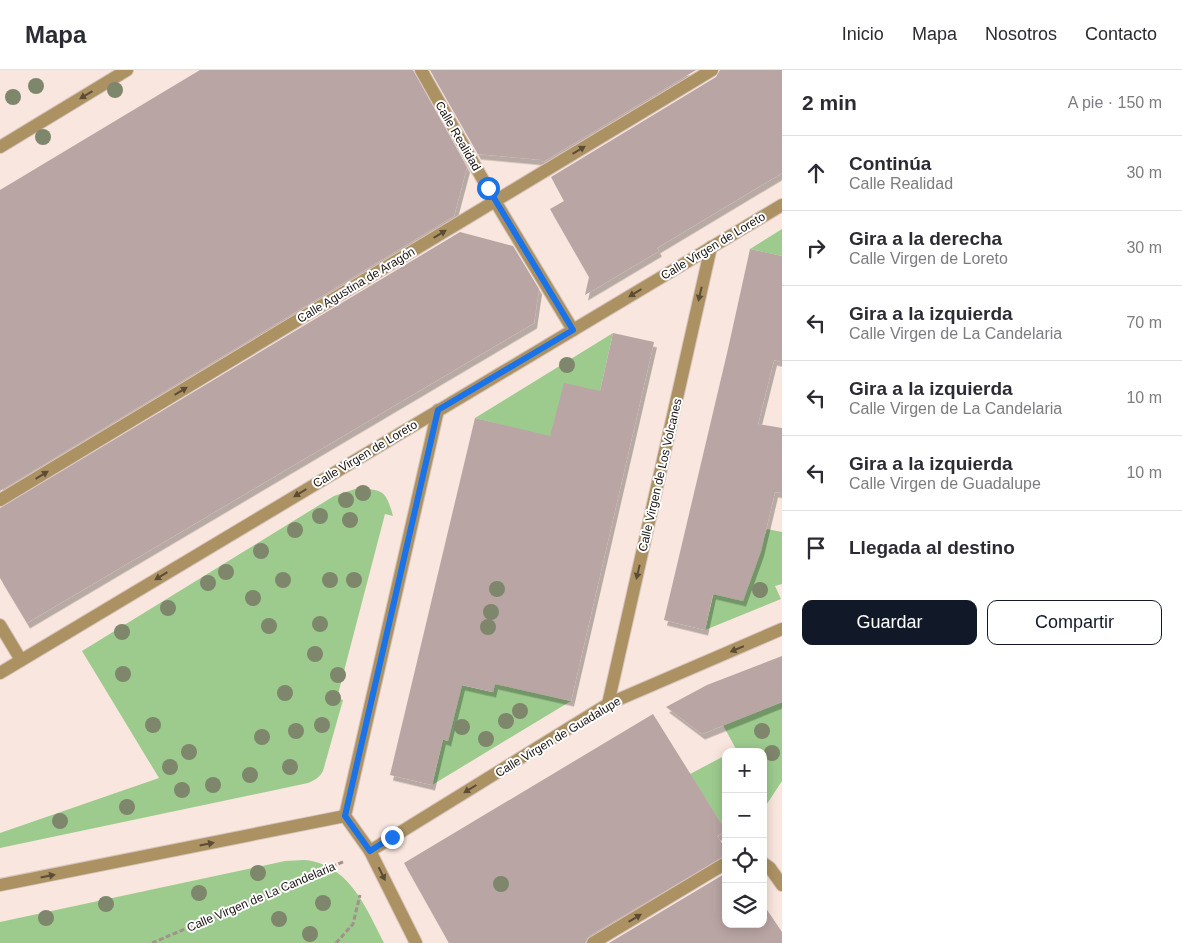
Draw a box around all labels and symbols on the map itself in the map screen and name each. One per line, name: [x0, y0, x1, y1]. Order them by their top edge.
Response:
one-way arrow: [79, 91, 92, 100]
street label: Calle Realidad: [432, 99, 484, 173]
one-way arrow: [572, 146, 585, 155]
route start: [477, 177, 500, 200]
street label: Calle Virgen de Loreto: [658, 209, 768, 283]
one-way arrow: [433, 230, 446, 239]
street label: Calle Agustina de Aragón: [295, 244, 417, 326]
one-way arrow: [696, 287, 704, 302]
one-way arrow: [628, 288, 641, 297]
one-way arrow: [174, 386, 187, 395]
street label: Calle Virgen de Los Volcanes: [636, 397, 684, 553]
street label: Calle Virgen de Loreto: [310, 417, 420, 491]
one-way arrow: [35, 470, 48, 479]
one-way arrow: [294, 488, 307, 497]
one-way arrow: [634, 565, 642, 580]
one-way arrow: [154, 572, 167, 581]
one-way arrow: [730, 645, 744, 653]
street label: Calle Virgen de Guadalupe: [493, 694, 624, 780]
one-way arrow: [464, 784, 477, 794]
route end: [381, 826, 404, 849]
one-way arrow: [200, 839, 216, 847]
street label: Calle Virgen de La Candelaria: [185, 859, 338, 935]
one-way arrow: [378, 867, 386, 882]
one-way arrow: [40, 872, 55, 880]
one-way arrow: [629, 913, 642, 922]

